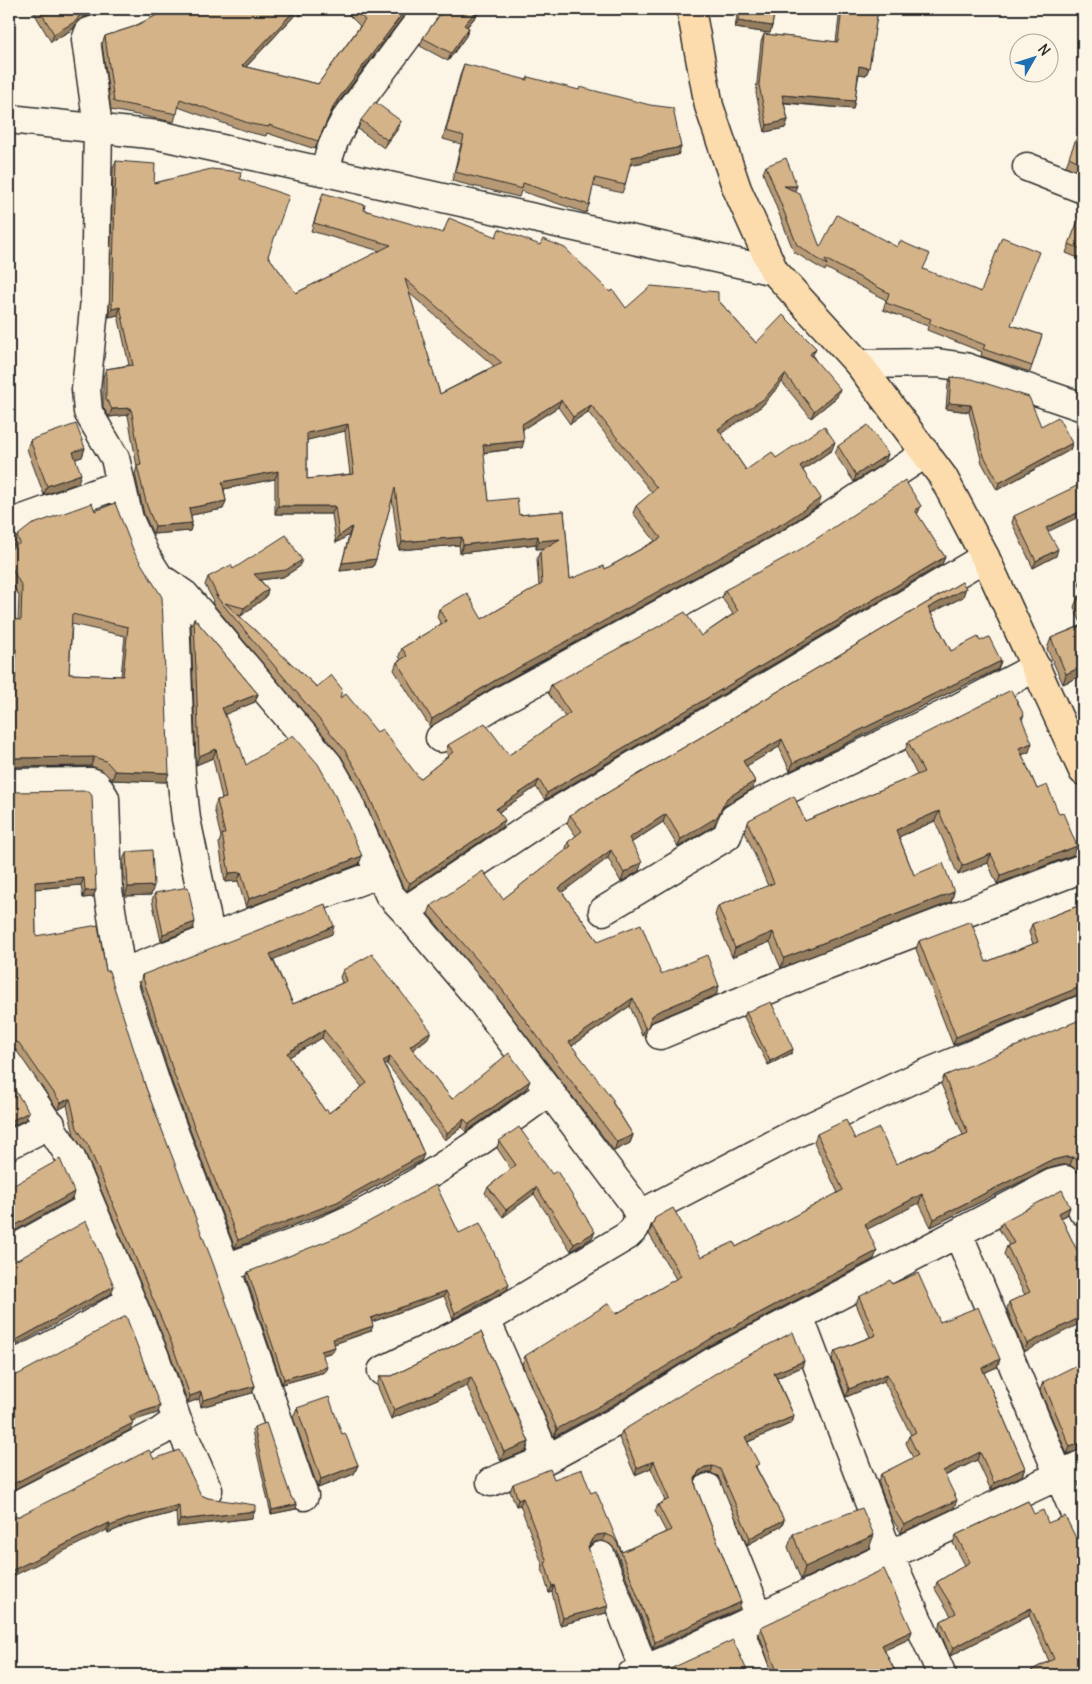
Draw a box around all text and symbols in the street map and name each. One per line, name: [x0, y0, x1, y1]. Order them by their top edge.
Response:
north arrow: [1010, 32, 1060, 82]
text: N: [1034, 40, 1054, 59]

